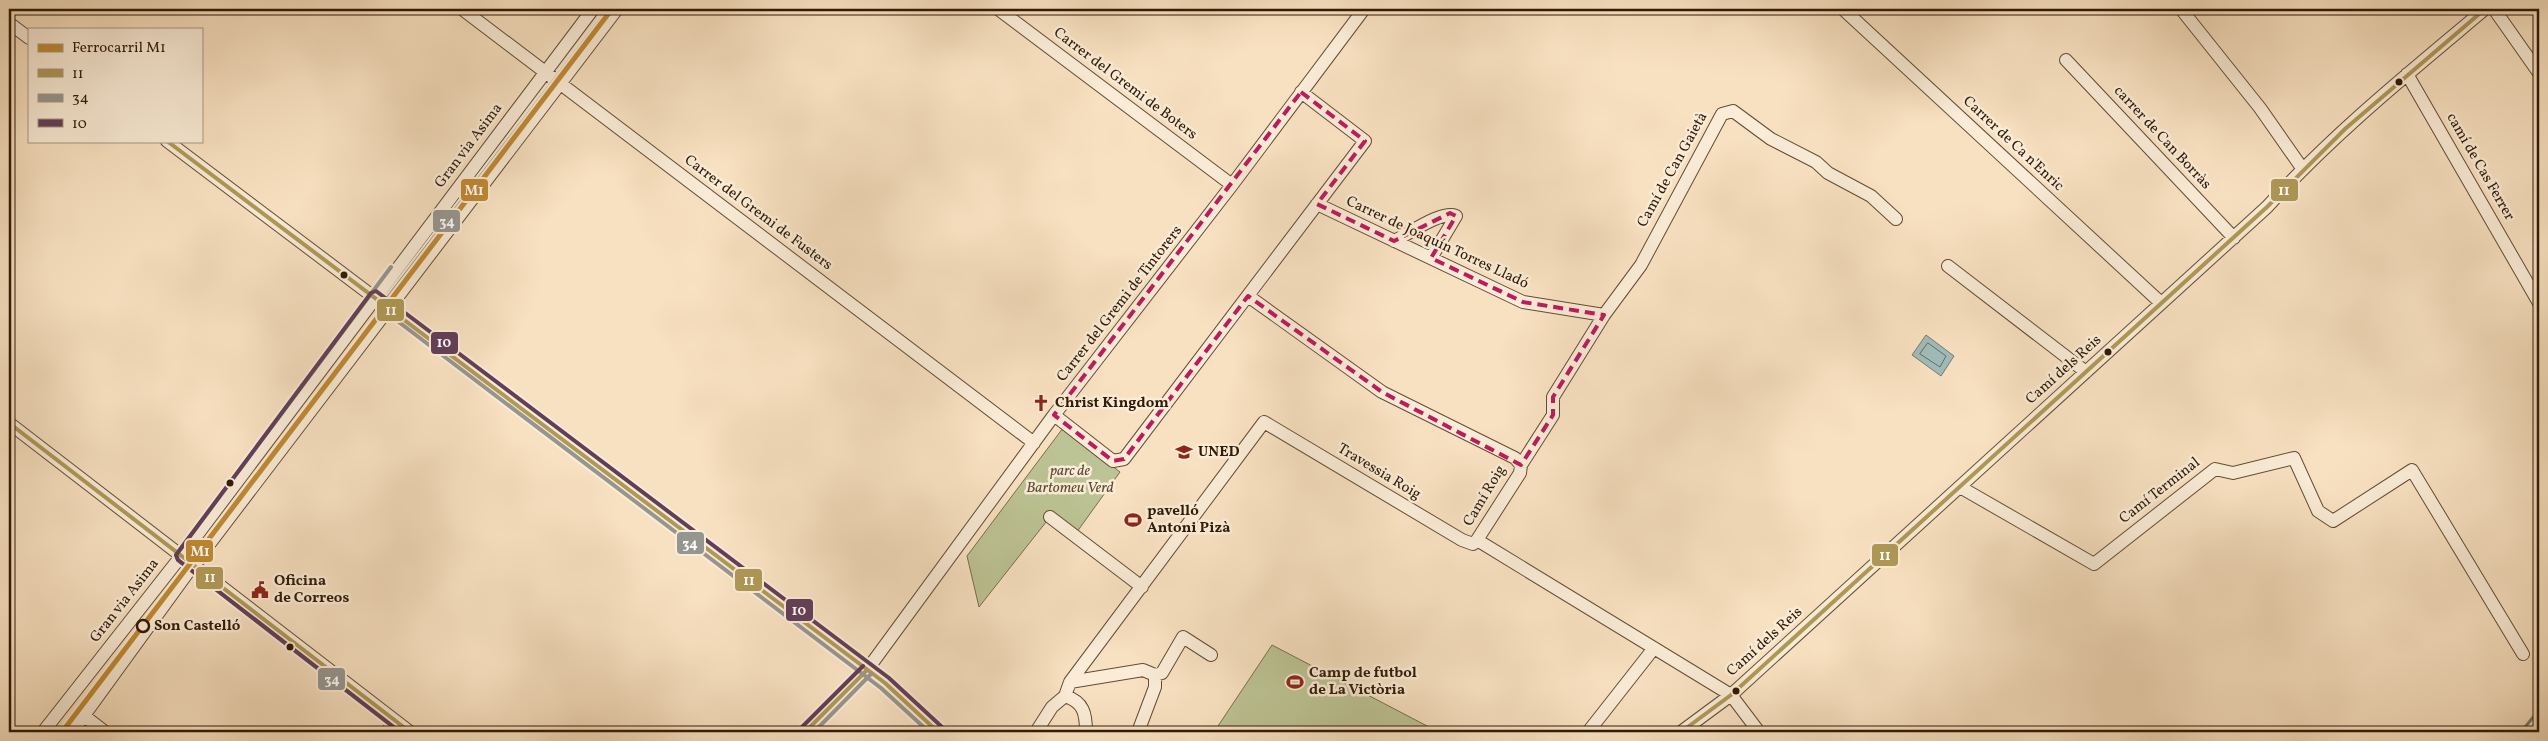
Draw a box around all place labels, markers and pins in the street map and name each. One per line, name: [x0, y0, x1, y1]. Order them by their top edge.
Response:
unlabelled marker: [2394, 77, 2404, 87]
unlabelled marker: [339, 270, 349, 280]
unlabelled marker: [2103, 347, 2113, 357]
church icon: Christ Kingdom: [1031, 393, 1051, 413]
place label: Christ Kingdom: [1055, 393, 1169, 414]
school or university icon: UNED: [1174, 442, 1194, 462]
place label: UNED: [1198, 442, 1240, 463]
unlabelled marker: [225, 478, 235, 488]
place label: pavelló Antoni Pizà: [1147, 501, 1230, 539]
sports icon: pavelló Antoni Pizà: [1123, 510, 1143, 530]
place label: Oficina de Correos: [274, 571, 349, 609]
public building icon: Oficina de Correos: [250, 580, 270, 600]
place label: Son Castelló: [154, 616, 241, 637]
marker: Son Castelló: [136, 619, 150, 633]
unlabelled marker: [285, 642, 295, 652]
place label: Camp de futbol de La Victòria: [1309, 663, 1417, 701]
sports icon: Camp de futbol de La Victòria: [1285, 672, 1305, 692]
unlabelled marker: [1731, 686, 1741, 696]

